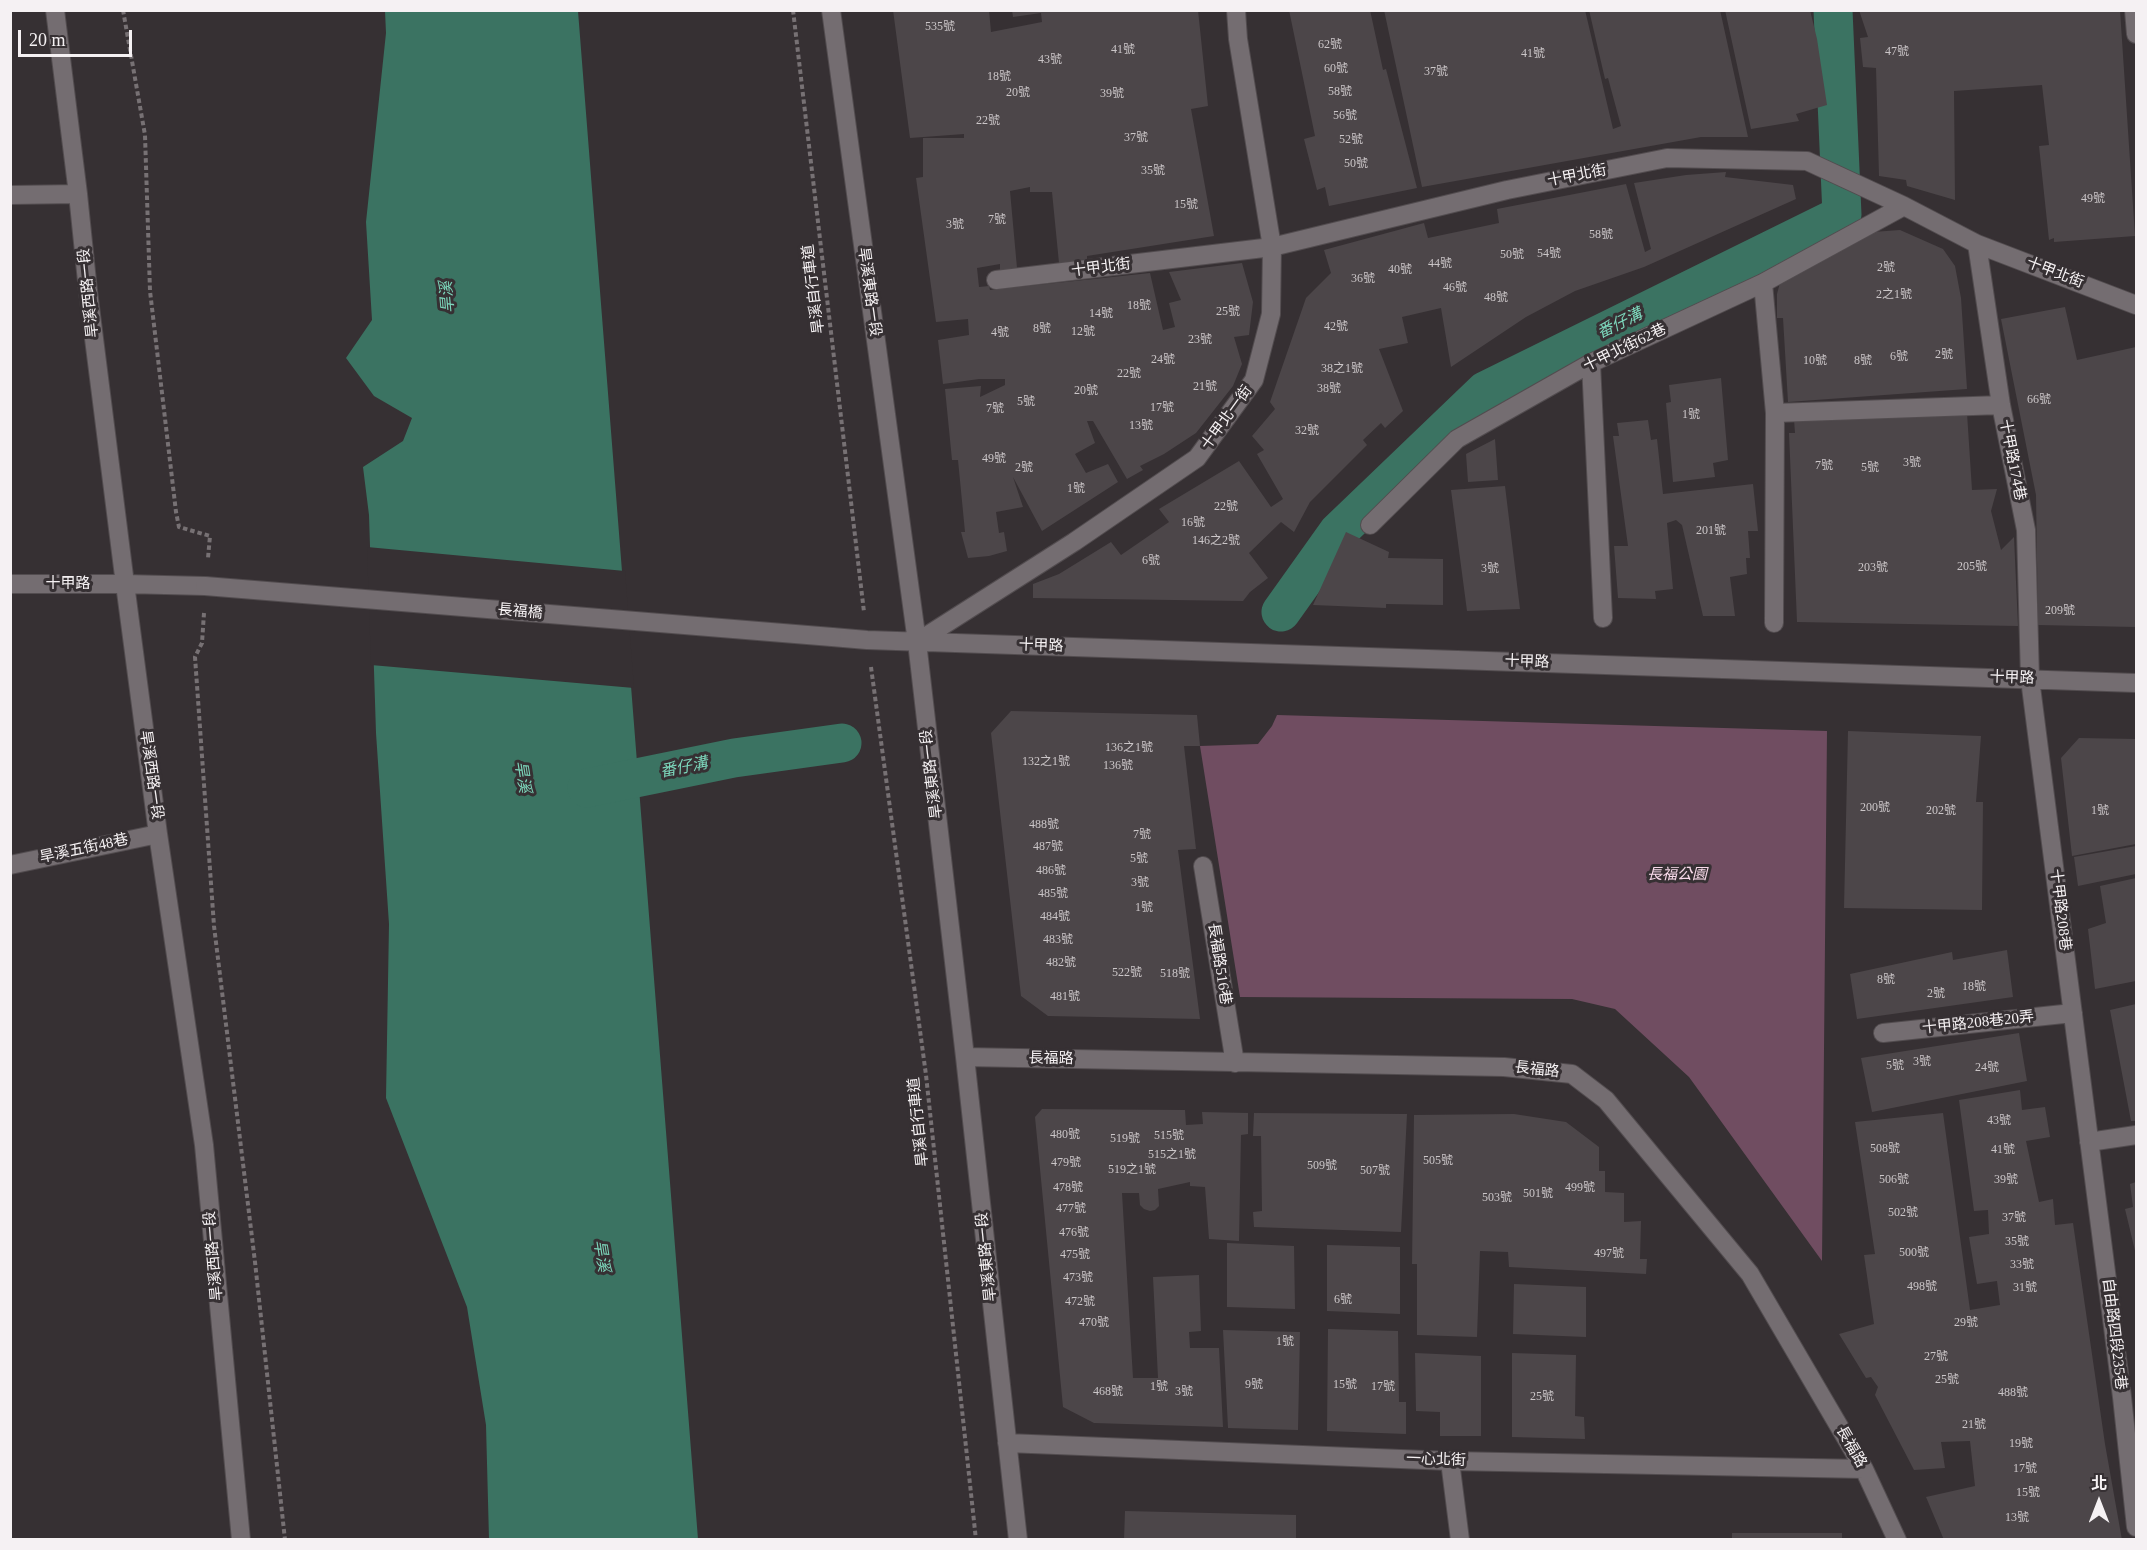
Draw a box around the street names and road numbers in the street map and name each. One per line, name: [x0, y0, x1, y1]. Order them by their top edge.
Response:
street label: 十甲北街: [1546, 161, 1608, 191]
street label: 旱溪自行車道: [800, 243, 828, 335]
street label: 旱溪東路一段: [854, 246, 884, 338]
street label: 旱溪西路一段: [75, 247, 103, 339]
street label: 十甲北街: [2024, 254, 2086, 292]
street label: 十甲北街: [1070, 255, 1132, 281]
street label: 十甲北街62巷: [1581, 320, 1669, 376]
street label: 十甲北一街: [1198, 382, 1256, 454]
street label: 十甲路174巷: [1995, 418, 2029, 502]
street label: 十甲路: [46, 575, 90, 593]
street label: 長福橋: [497, 601, 543, 623]
street label: 十甲路: [1018, 636, 1064, 656]
street label: 十甲路: [1504, 652, 1550, 672]
street label: 十甲路: [1989, 668, 2035, 688]
street label: 旱溪東路一段: [918, 728, 946, 820]
street label: 旱溪西路一段: [136, 729, 166, 821]
street label: 旱溪五街48巷: [38, 831, 130, 867]
street label: 十甲路208巷: [2046, 868, 2074, 952]
street label: 長福路516巷: [1204, 922, 1234, 1006]
street label: 十甲路208巷20弄: [1921, 1008, 2035, 1038]
street label: 長福路: [1028, 1050, 1074, 1068]
street label: 長福路: [1514, 1059, 1560, 1081]
street label: 旱溪自行車道: [905, 1076, 933, 1168]
street label: 旱溪西路一段: [201, 1210, 227, 1302]
street label: 旱溪東路一段: [973, 1211, 1001, 1303]
street label: 自由路四段235巷: [2098, 1277, 2130, 1391]
street label: 長福路: [1832, 1423, 1870, 1471]
street label: 一心北街: [1406, 1450, 1466, 1470]

